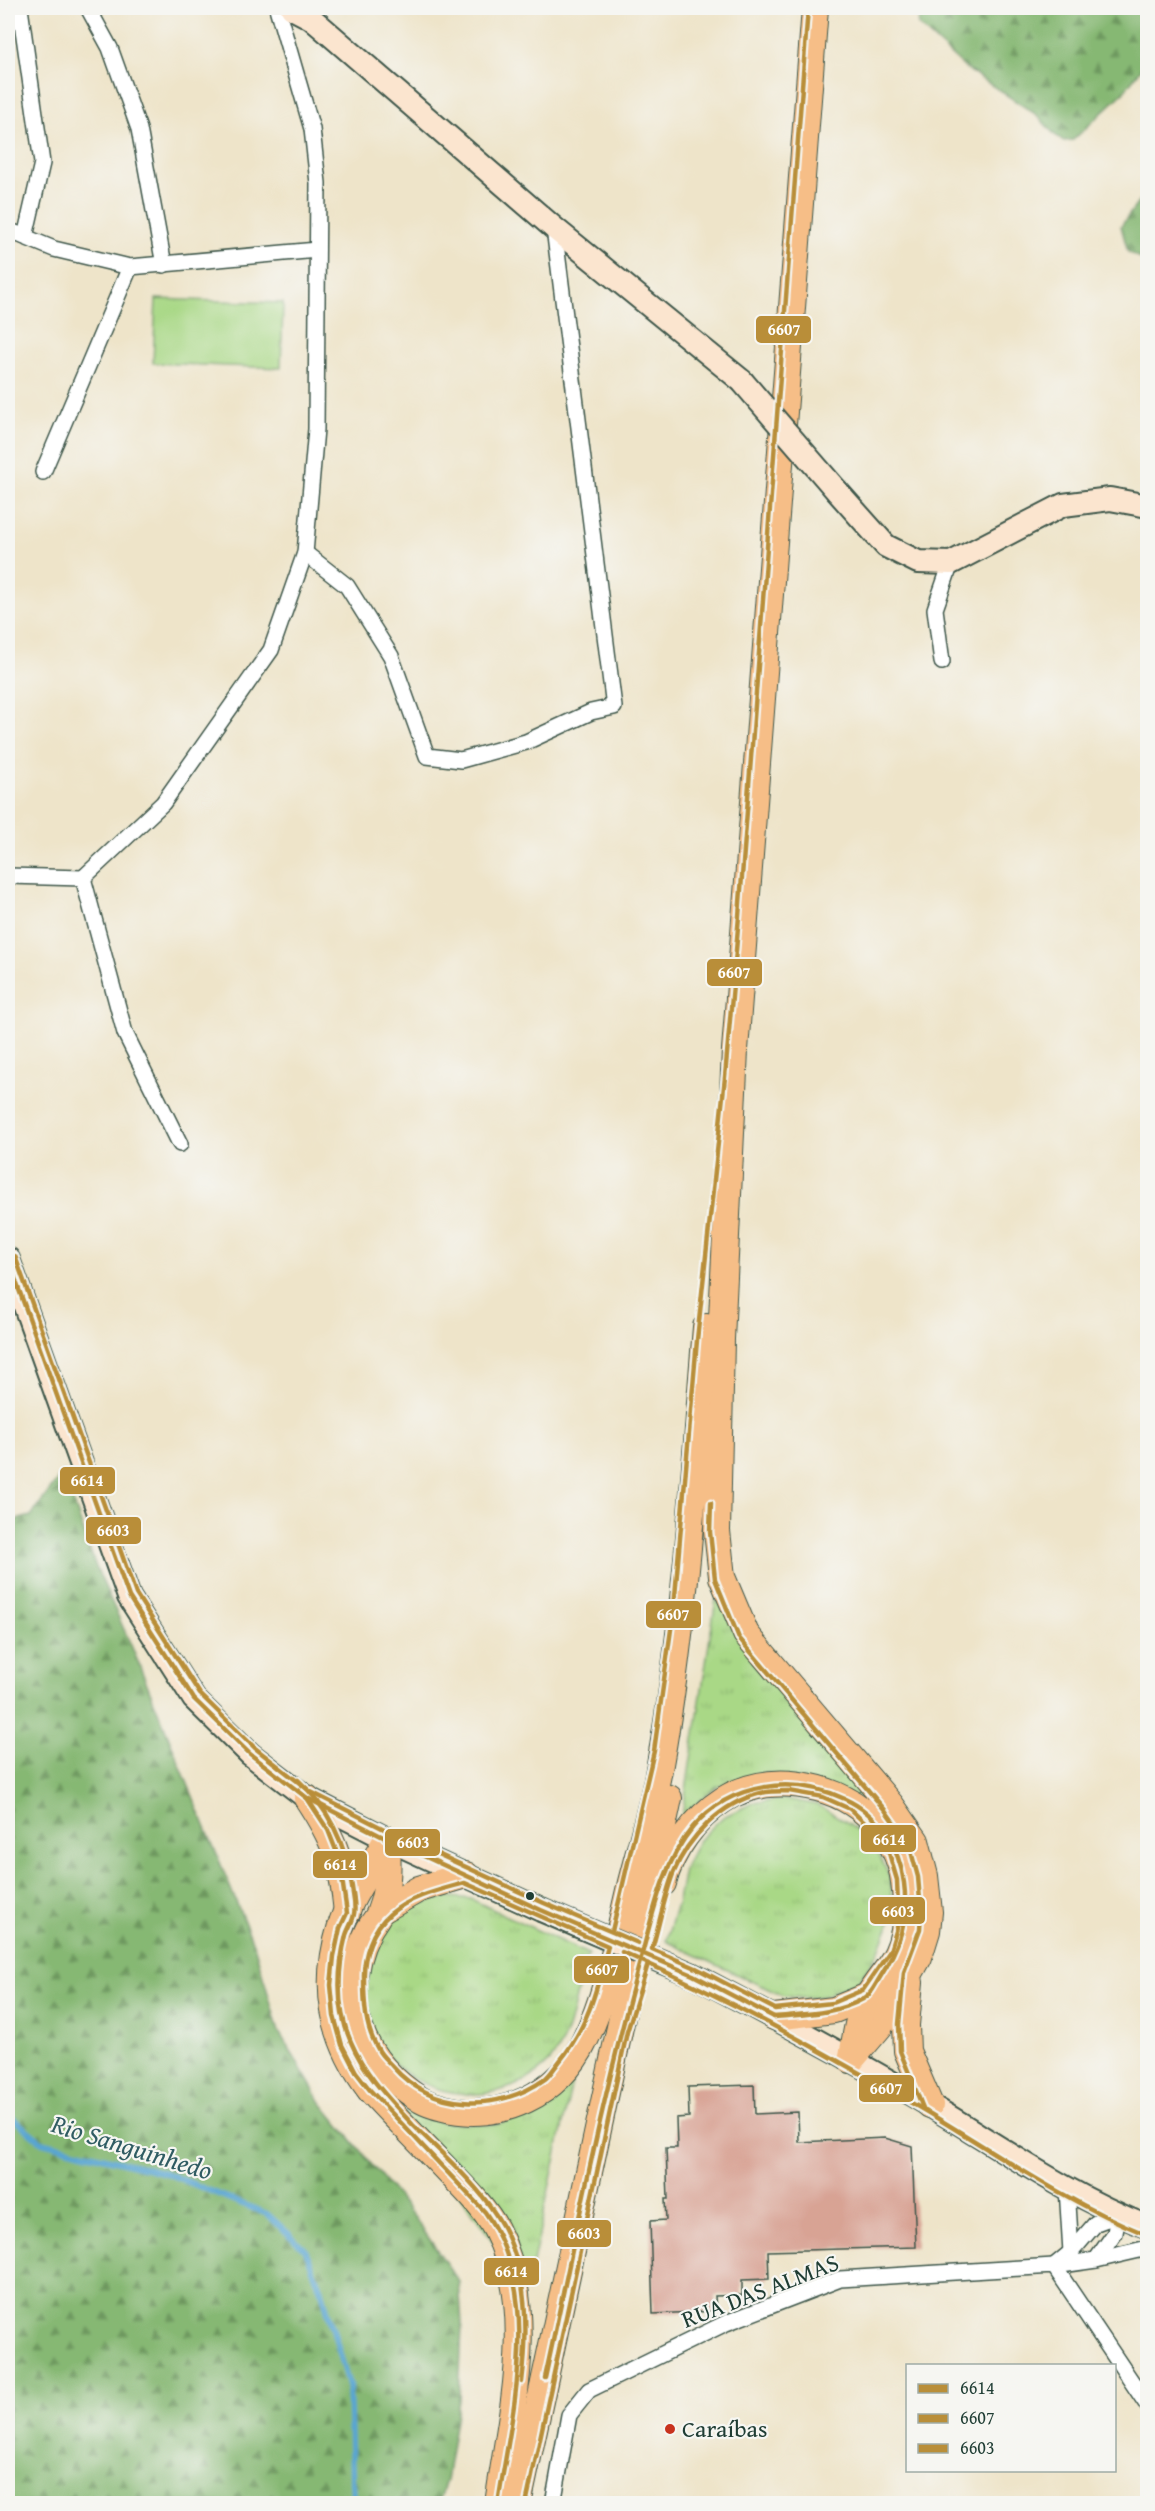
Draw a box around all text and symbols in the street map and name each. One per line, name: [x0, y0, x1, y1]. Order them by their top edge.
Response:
line badge: 6607: [755, 315, 812, 344]
text: 6607: [767, 317, 801, 341]
line badge: 6607: [706, 958, 763, 987]
text: 6607: [717, 960, 751, 984]
line badge: 6614: [59, 1466, 116, 1495]
text: 6614: [70, 1468, 104, 1492]
line badge: 6603: [85, 1516, 142, 1545]
text: 6603: [96, 1518, 130, 1542]
line badge: 6607: [645, 1600, 702, 1629]
text: 6607: [656, 1602, 690, 1626]
line badge: 6614: [860, 1824, 917, 1853]
text: 6614: [872, 1827, 906, 1851]
line badge: 6603: [384, 1828, 441, 1857]
text: 6603: [396, 1830, 430, 1854]
line badge: 6614: [312, 1850, 368, 1879]
text: 6614: [323, 1852, 357, 1876]
unlabelled marker: [524, 1890, 536, 1902]
line badge: 6603: [869, 1896, 926, 1925]
text: 6603: [881, 1899, 915, 1923]
line badge: 6607: [573, 1955, 630, 1984]
text: 6607: [585, 1957, 619, 1981]
line badge: 6607: [858, 2074, 915, 2103]
text: 6607: [869, 2076, 903, 2100]
water label: Rio Sanguinhedo: [46, 2103, 217, 2189]
line badge: 6603: [556, 2219, 612, 2248]
text: 6603: [567, 2221, 601, 2245]
street label: RUA DAS ALMAS: [676, 2244, 844, 2337]
line badge: 6614: [483, 2257, 540, 2286]
text: 6614: [494, 2259, 528, 2283]
legend: [906, 2364, 1116, 2472]
text: 6614: [960, 2374, 995, 2401]
text: 6607: [960, 2404, 995, 2431]
place label: Caraíbas: [682, 2411, 767, 2446]
marker: Caraíbas: [663, 2422, 677, 2436]
text: 6603: [960, 2434, 995, 2461]

